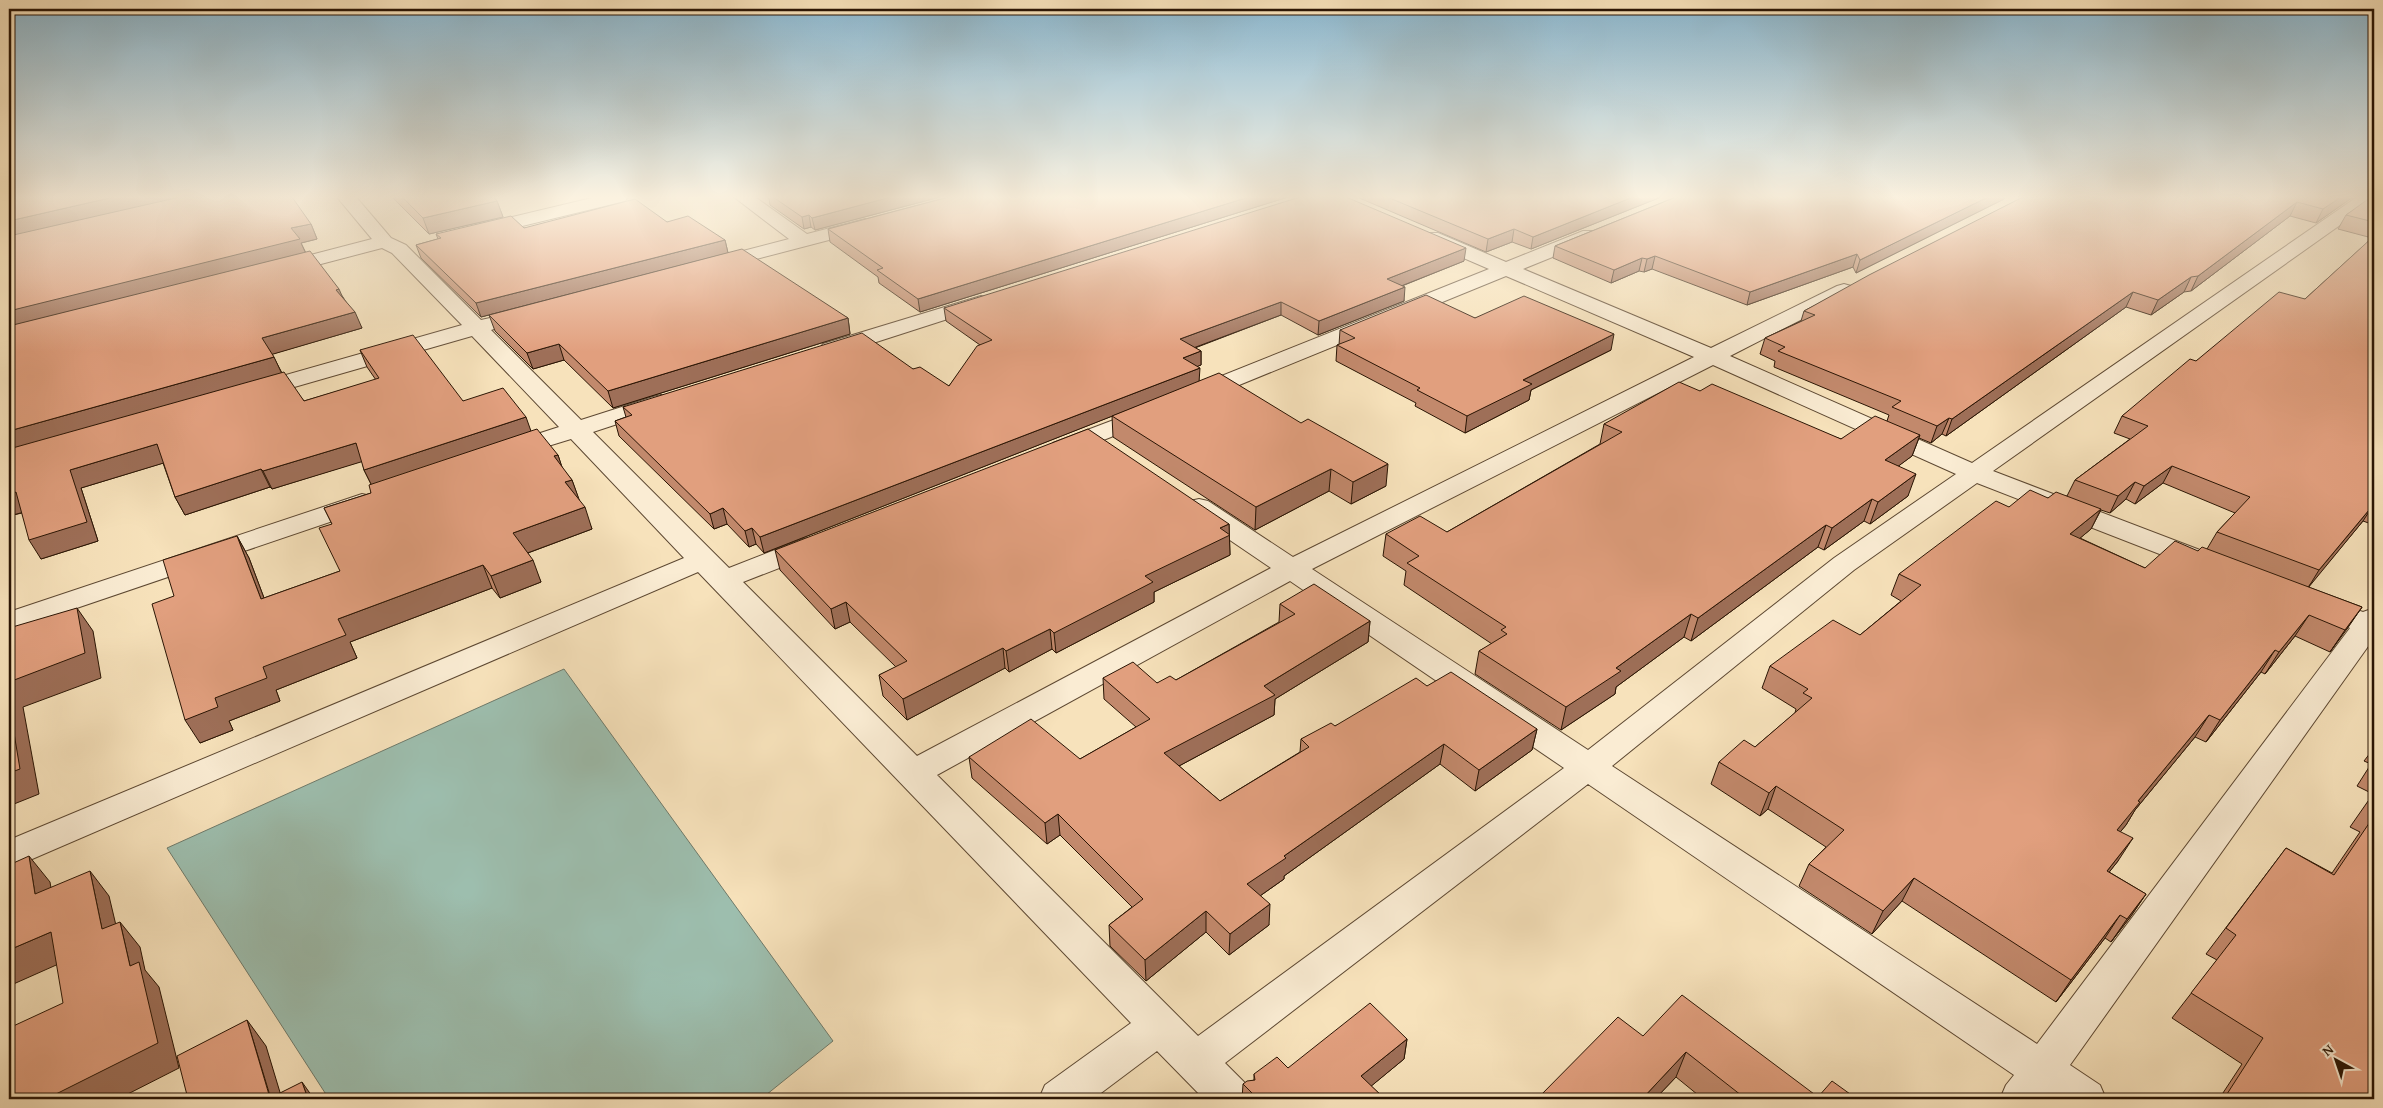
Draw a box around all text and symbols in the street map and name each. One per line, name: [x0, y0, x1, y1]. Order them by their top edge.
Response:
north arrow: [2310, 1036, 2360, 1086]
text: N: [2318, 1039, 2338, 1061]

